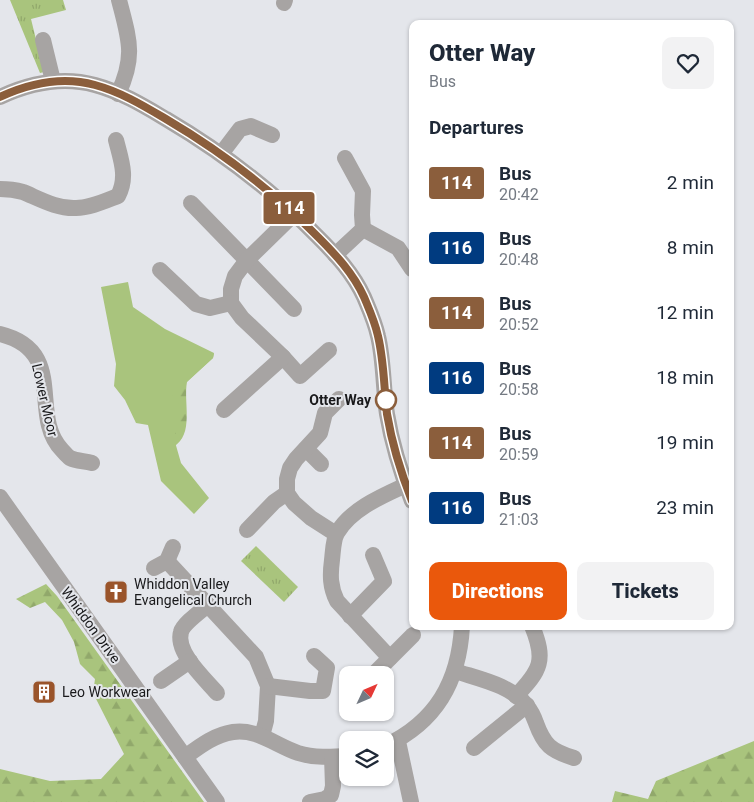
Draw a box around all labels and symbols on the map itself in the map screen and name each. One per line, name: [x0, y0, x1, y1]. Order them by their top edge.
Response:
line badge: 114: [260, 192, 318, 224]
street label: Lower Moor: [29, 362, 61, 438]
marker: Otter Way: [375, 389, 397, 411]
place label: Otter Way: [309, 392, 372, 408]
place label: Whiddon Valley Evangelical Church: [134, 576, 252, 608]
church icon: Whiddon Valley Evangelical Church: [103, 579, 129, 605]
street label: Whiddon Drive: [58, 584, 124, 666]
north arrow: [339, 666, 394, 721]
building icon: Leo Workwear: [31, 679, 57, 705]
place label: Leo Workwear: [62, 684, 151, 700]

